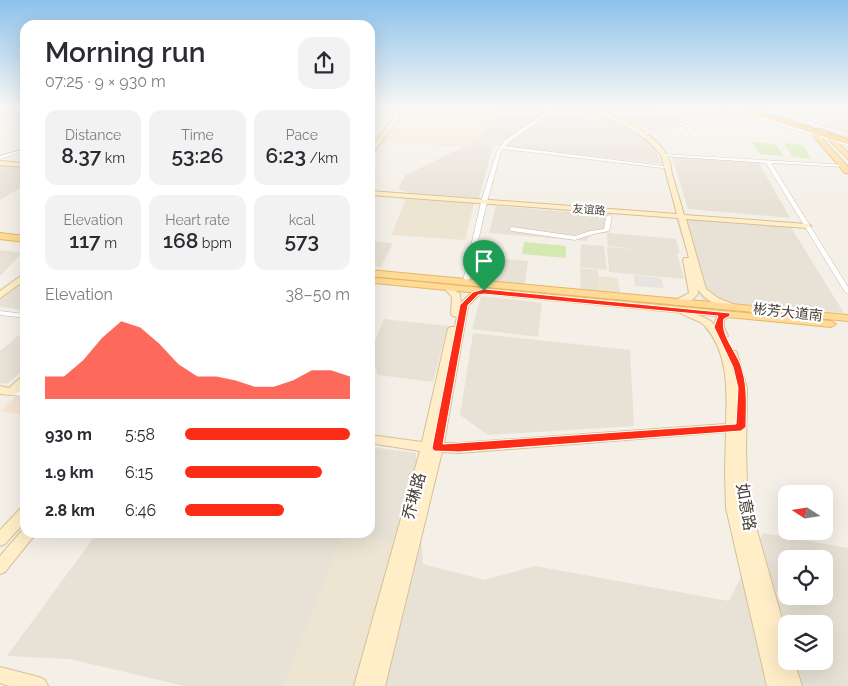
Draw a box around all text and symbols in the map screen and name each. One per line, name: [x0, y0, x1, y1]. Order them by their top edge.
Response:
text: Morning run: [45, 36, 205, 69]
button: share: [298, 37, 350, 89]
text: 07:25 · 9 × 930 m: [45, 72, 166, 91]
text: Distance: [65, 127, 121, 143]
text: Time: [181, 127, 214, 143]
text: Pace: [286, 127, 318, 143]
text: 8.37: [61, 143, 101, 168]
text: 53:26: [171, 143, 224, 168]
text: 6:23: [265, 143, 306, 168]
text: km: [101, 150, 125, 166]
text: /km: [306, 150, 338, 166]
street label: 友谊路: [572, 202, 606, 218]
text: Elevation: [63, 212, 123, 228]
text: Heart rate: [165, 212, 230, 228]
text: kcal: [289, 212, 315, 228]
text: 117: [69, 228, 101, 253]
text: 168: [163, 228, 198, 253]
text: 573: [285, 228, 319, 253]
text: m: [101, 235, 117, 251]
text: bpm: [198, 235, 232, 251]
pin: [463, 240, 505, 291]
icon: arrive: [470, 247, 498, 275]
text: Elevation: [45, 285, 113, 304]
text: 38–50 m: [286, 285, 350, 304]
street label: 彬芳大道南: [752, 300, 824, 324]
text: 930 m: [45, 425, 92, 444]
text: 5:58: [125, 425, 155, 444]
text: 1.9 km: [45, 463, 94, 482]
text: 6:15: [125, 463, 153, 482]
street label: 乔琳路: [399, 470, 429, 522]
street label: 如意路: [732, 482, 760, 532]
north arrow: [778, 485, 832, 540]
map controls: [778, 485, 833, 670]
text: 2.8 km: [45, 501, 95, 520]
text: 6:46: [125, 501, 156, 520]
button: locate: [778, 550, 833, 605]
button: layers: [778, 615, 833, 670]

